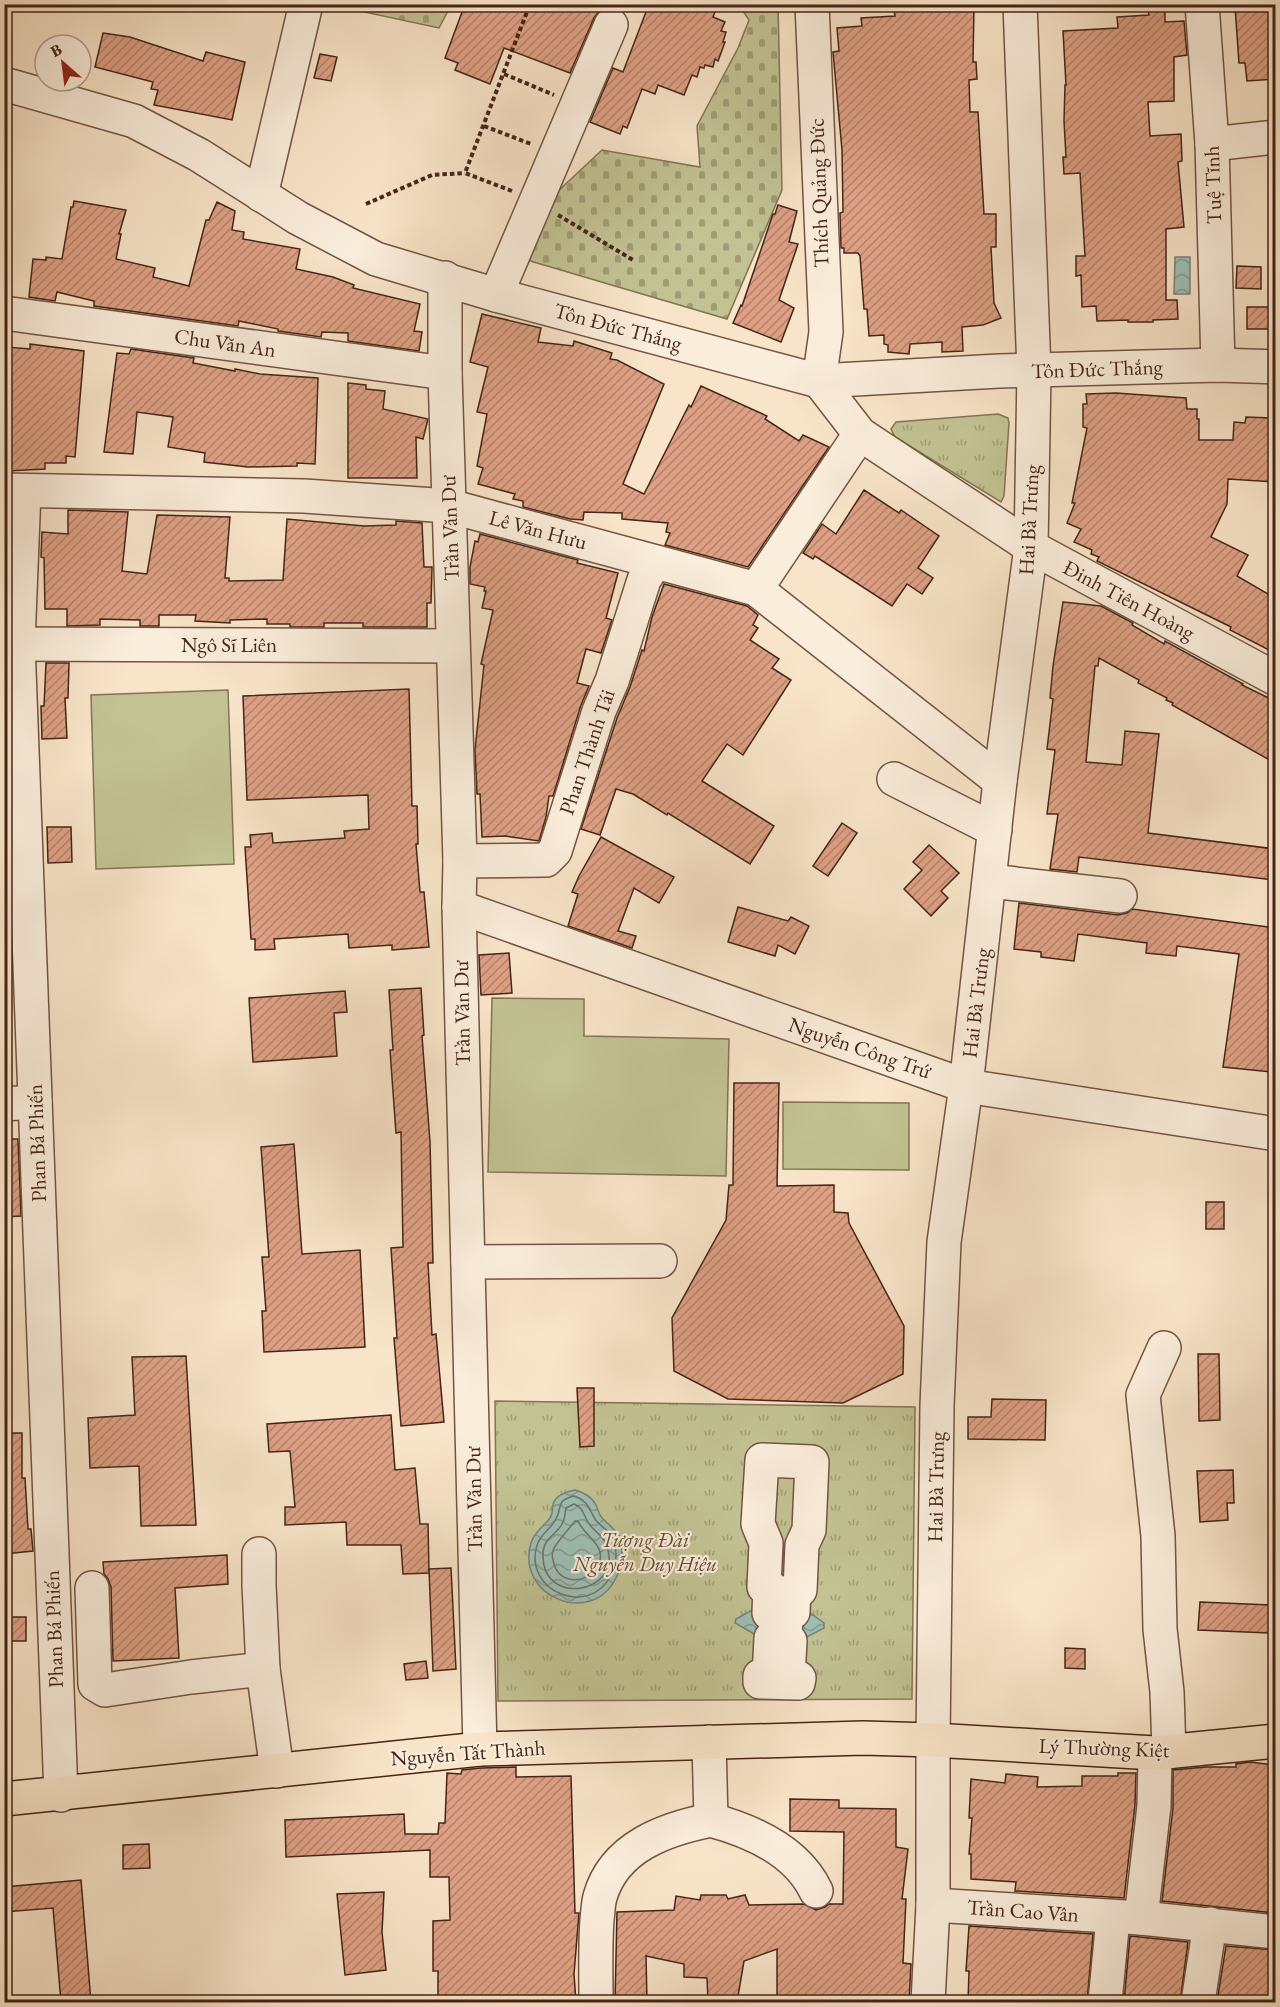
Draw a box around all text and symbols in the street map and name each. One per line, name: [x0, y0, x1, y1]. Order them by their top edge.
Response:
north arrow: [33, 33, 93, 93]
text: B: [47, 39, 66, 62]
street label: Thích Quảng Đức: [802, 118, 836, 268]
street label: Tuệ Tĩnh: [1198, 145, 1227, 225]
street label: Tôn Đức Thắng: [551, 296, 686, 357]
street label: Chu Văn An: [173, 322, 278, 363]
street label: Tôn Đức Thắng: [1031, 353, 1164, 384]
street label: Hai Bà Trưng: [1012, 463, 1045, 576]
street label: Trần Văn Dư: [434, 474, 465, 581]
street label: Lê Văn Hưu: [486, 504, 590, 556]
street label: Đinh Tiên Hoàng: [1059, 554, 1201, 646]
street label: Ngô Sĩ Liên: [181, 631, 277, 658]
street label: Phan Thành Tái: [552, 686, 621, 818]
street label: Hai Bà Trưng: [955, 946, 996, 1059]
street label: Trần Văn Dư: [447, 960, 476, 1066]
street label: Nguyễn Công Trứ: [785, 1010, 935, 1085]
street label: Phan Bá Phiến: [21, 1084, 52, 1202]
street label: Hai Bà Trưng: [921, 1431, 950, 1543]
street label: Trần Văn Dư: [459, 1446, 488, 1552]
park label: Tượng Đài Nguyễn Duy Hiệu: [572, 1526, 717, 1577]
street label: Phan Bá Phiến: [38, 1570, 69, 1688]
street label: Lý Thường Kiệt: [1038, 1732, 1170, 1763]
street label: Nguyễn Tất Thành: [390, 1734, 546, 1771]
street label: Trần Cao Vân: [966, 1893, 1080, 1928]

